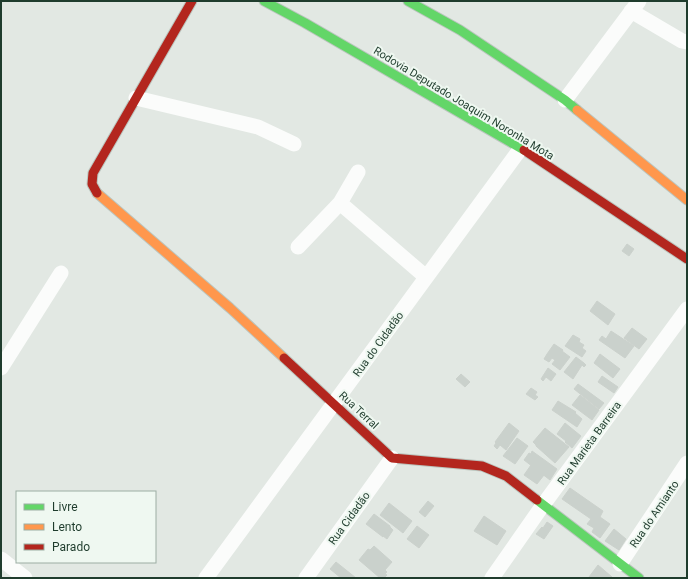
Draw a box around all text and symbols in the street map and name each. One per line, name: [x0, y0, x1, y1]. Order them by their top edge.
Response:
street label: Rodovia Deputado Joaquim Noronha Mota: [371, 44, 556, 163]
street label: Rua do Cidadão: [350, 309, 406, 379]
street label: Rua Terral: [336, 389, 381, 432]
street label: Rua Marieta Barreira: [555, 399, 624, 488]
street label: Rua do Amianto: [627, 478, 682, 550]
street label: Rua Cidadão: [326, 489, 373, 547]
legend: [16, 491, 156, 563]
text: Livre: [52, 500, 78, 514]
text: Lento: [52, 520, 82, 534]
text: Parado: [52, 540, 90, 554]

